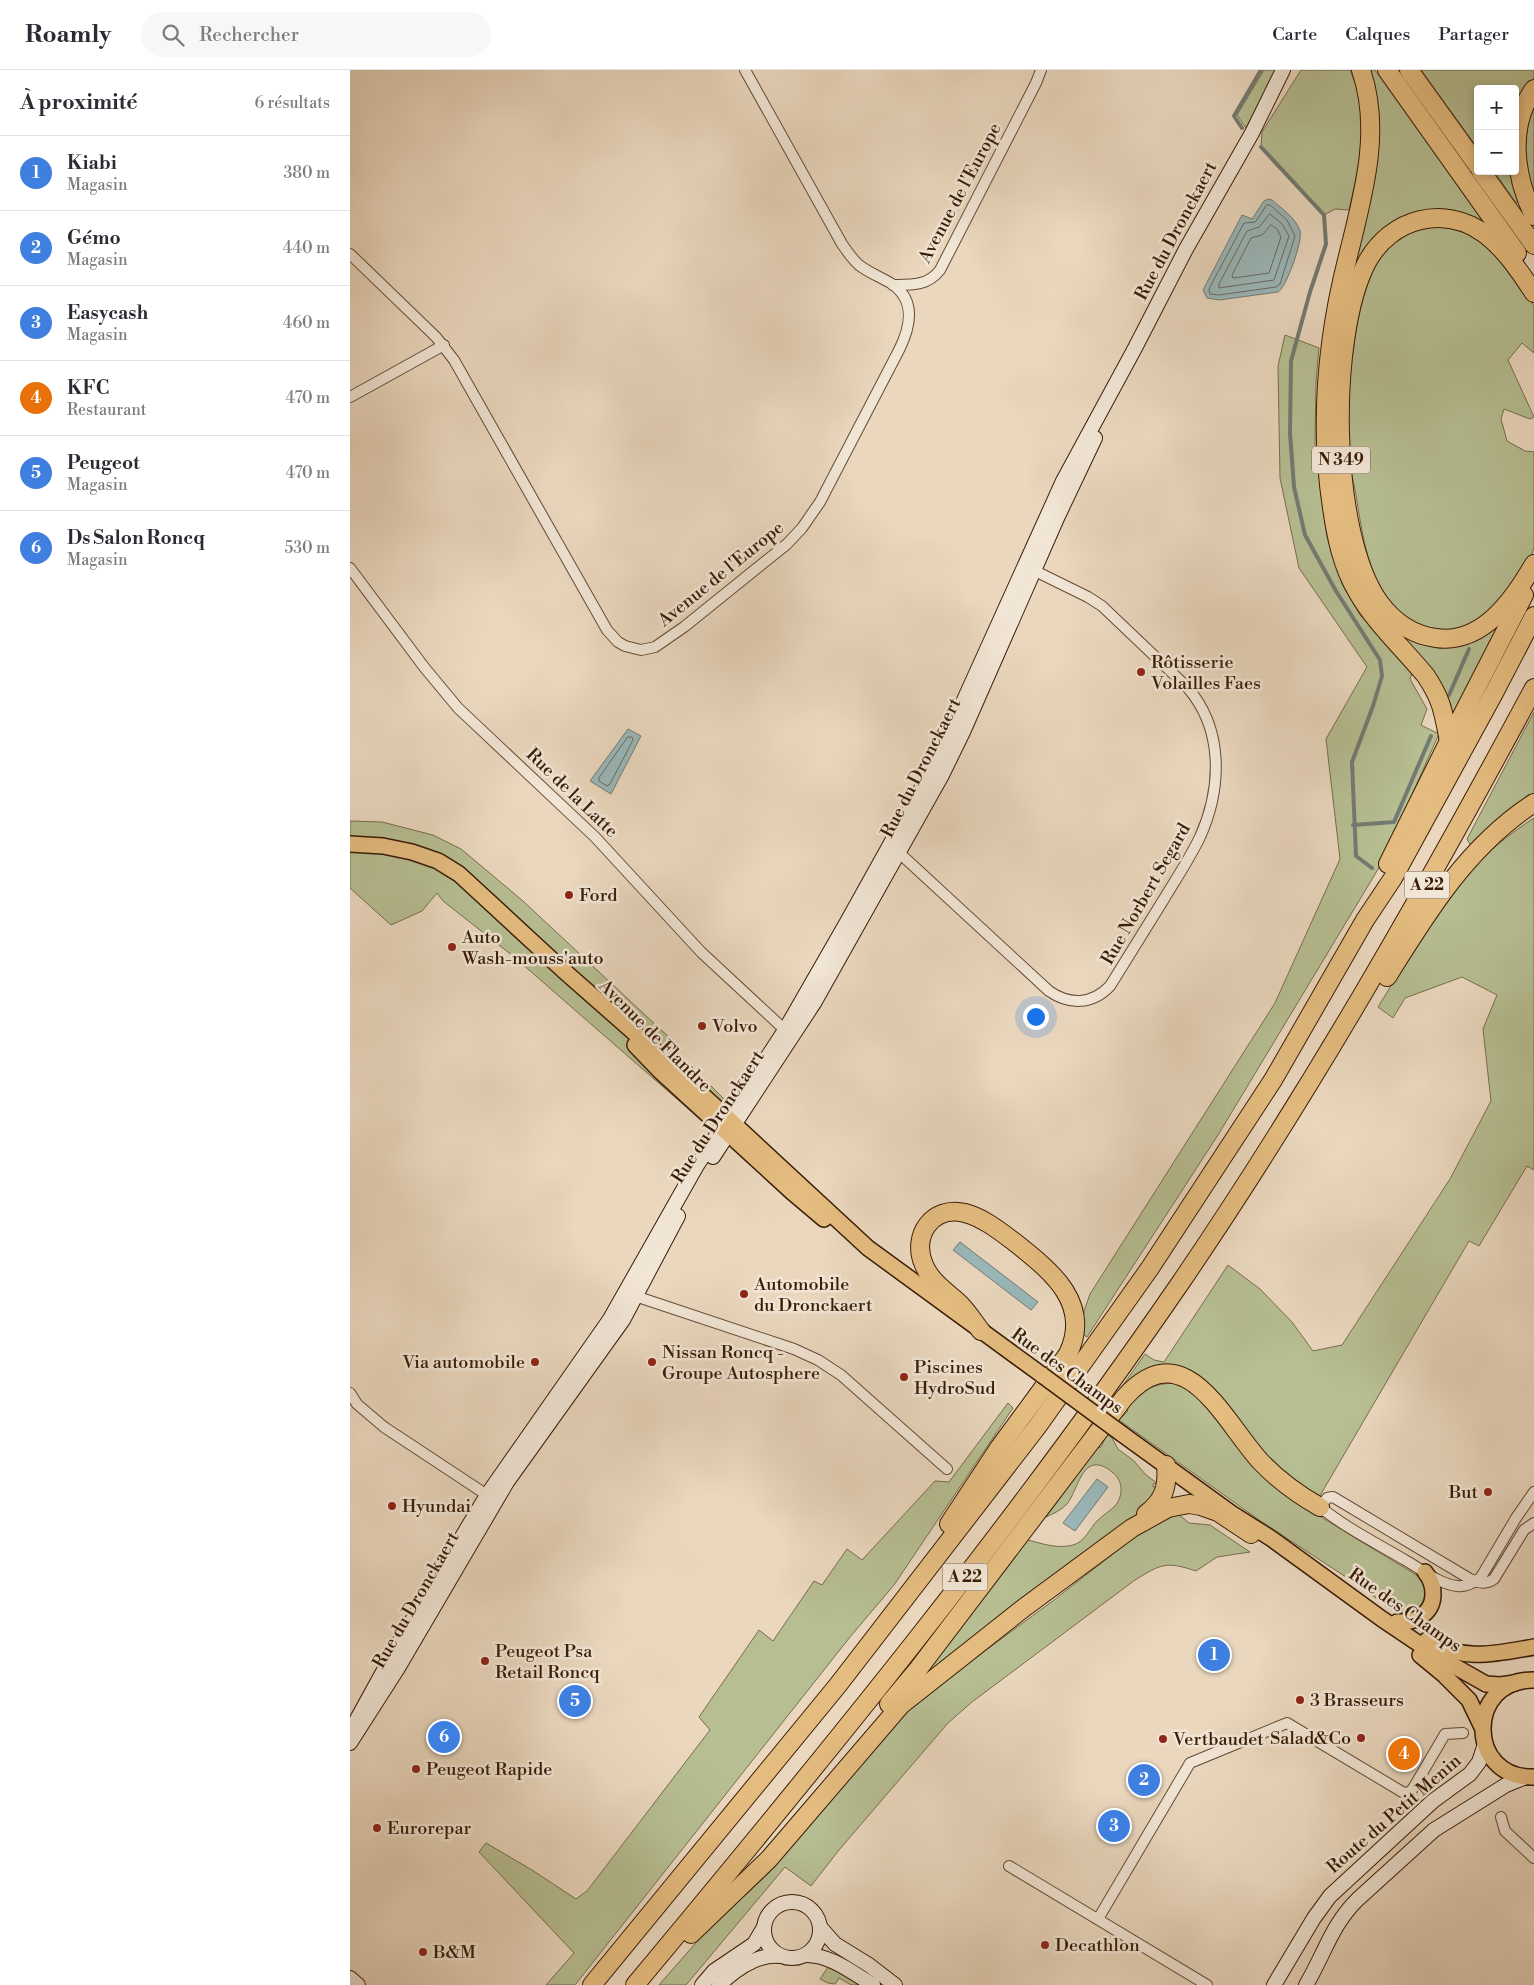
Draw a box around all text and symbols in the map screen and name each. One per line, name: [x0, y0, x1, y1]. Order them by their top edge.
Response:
search box: [141, 12, 491, 57]
text: Roamly: [25, 20, 111, 50]
icon: search: [159, 21, 187, 49]
text: Rechercher: [199, 23, 299, 47]
text: Carte: [1272, 23, 1317, 46]
text: Calques: [1345, 23, 1410, 46]
text: Partager: [1438, 23, 1509, 46]
map controls: [1474, 85, 1519, 175]
button: +: [1474, 85, 1519, 130]
text: À proximité: [20, 90, 137, 116]
text: 6 résultats: [255, 93, 330, 113]
street label: Avenue de l'Europe: [913, 119, 1007, 268]
button: −: [1474, 130, 1519, 175]
text: Kiabi: [67, 151, 117, 175]
street label: Rue du Dronckaert: [1130, 157, 1223, 304]
text: 1: [32, 163, 40, 183]
text: 380 m: [283, 163, 330, 183]
text: Magasin: [67, 175, 127, 195]
text: Gémo: [67, 226, 121, 250]
text: 2: [31, 238, 41, 258]
text: 440 m: [283, 238, 330, 258]
text: Magasin: [67, 250, 127, 270]
text: Easycash: [67, 301, 148, 325]
text: 3: [31, 313, 41, 333]
text: 460 m: [283, 313, 330, 333]
text: Magasin: [67, 325, 127, 345]
text: KFC: [67, 376, 109, 400]
text: 4: [31, 388, 41, 408]
text: 470 m: [286, 388, 330, 408]
text: Restaurant: [67, 400, 146, 420]
road number: N 349: [1312, 446, 1370, 474]
text: Peugeot: [67, 451, 140, 475]
text: 5: [31, 463, 41, 483]
text: 470 m: [286, 463, 330, 483]
text: Magasin: [67, 475, 127, 495]
street label: Avenue de l'Europe: [653, 516, 789, 632]
text: Ds Salon Roncq: [67, 526, 205, 550]
text: 6: [31, 538, 41, 558]
text: 530 m: [284, 538, 330, 558]
text: Magasin: [67, 550, 127, 570]
place label: Rôtisserie Volailles Faes: [1150, 651, 1261, 695]
marker: Rôtisserie Volailles Faes: [1135, 666, 1147, 678]
street label: Rue du Dronckaert: [876, 694, 966, 842]
street label: Rue de la Latte: [521, 743, 623, 843]
street label: Rue Norbert Segard: [1096, 818, 1196, 969]
road number: A 22: [1404, 872, 1450, 898]
place label: Ford: [579, 884, 618, 907]
marker: Ford: [563, 889, 575, 901]
place label: Auto Wash-mouss'auto: [461, 926, 604, 970]
marker: Auto Wash-mouss'auto: [446, 941, 458, 953]
street label: Avenue de Flandre: [593, 974, 716, 1097]
your location: [1023, 1004, 1049, 1030]
place label: Volvo: [711, 1015, 758, 1038]
marker: Volvo: [696, 1020, 708, 1032]
street label: Rue du Dronckaert: [666, 1046, 770, 1188]
place label: Automobile du Dronckaert: [753, 1273, 873, 1317]
marker: Automobile du Dronckaert: [738, 1288, 750, 1300]
street label: Rue des Champs: [1007, 1323, 1127, 1419]
place label: Nissan Roncq - Groupe Autosphere: [662, 1341, 820, 1385]
place label: Via automobile: [401, 1351, 525, 1374]
marker: Via automobile: [529, 1356, 541, 1368]
marker: Nissan Roncq - Groupe Autosphere: [646, 1356, 658, 1368]
place label: Piscines HydroSud: [914, 1356, 996, 1400]
marker: Piscines HydroSud: [898, 1371, 910, 1383]
place label: But: [1448, 1481, 1479, 1504]
marker: But: [1482, 1486, 1494, 1498]
place label: Hyundai: [402, 1495, 471, 1518]
marker: Hyundai: [386, 1500, 398, 1512]
street label: Rue du Dronckaert: [368, 1527, 465, 1672]
street label: Rue des Champs: [1344, 1563, 1466, 1658]
road number: A 22: [942, 1564, 988, 1590]
pin: 1: [1198, 1636, 1230, 1674]
place label: Peugeot Psa Retail Roncq: [495, 1640, 600, 1684]
marker: Peugeot Psa Retail Roncq: [479, 1655, 491, 1667]
pin: 5: [559, 1682, 591, 1720]
place label: 3 Brasseurs: [1310, 1689, 1404, 1712]
marker: 3 Brasseurs: [1294, 1694, 1306, 1706]
pin: 6: [428, 1718, 460, 1756]
place label: Salad&Co: [1270, 1727, 1351, 1750]
place label: Vertbaudet: [1172, 1728, 1264, 1751]
marker: Salad&Co: [1355, 1732, 1367, 1744]
marker: Vertbaudet: [1157, 1733, 1169, 1745]
pin: 4: [1388, 1735, 1420, 1773]
street label: Route du Petit Menin: [1322, 1749, 1466, 1879]
place label: Peugeot Rapide: [426, 1758, 552, 1781]
pin: 2: [1128, 1761, 1160, 1799]
marker: Peugeot Rapide: [410, 1763, 422, 1775]
pin: 3: [1098, 1807, 1130, 1845]
place label: Eurorepar: [387, 1817, 472, 1840]
marker: Eurorepar: [371, 1822, 383, 1834]
place label: Decathlon: [1055, 1934, 1140, 1957]
marker: Decathlon: [1039, 1939, 1051, 1951]
place label: B&M: [432, 1941, 476, 1964]
marker: B&M: [417, 1946, 429, 1958]

